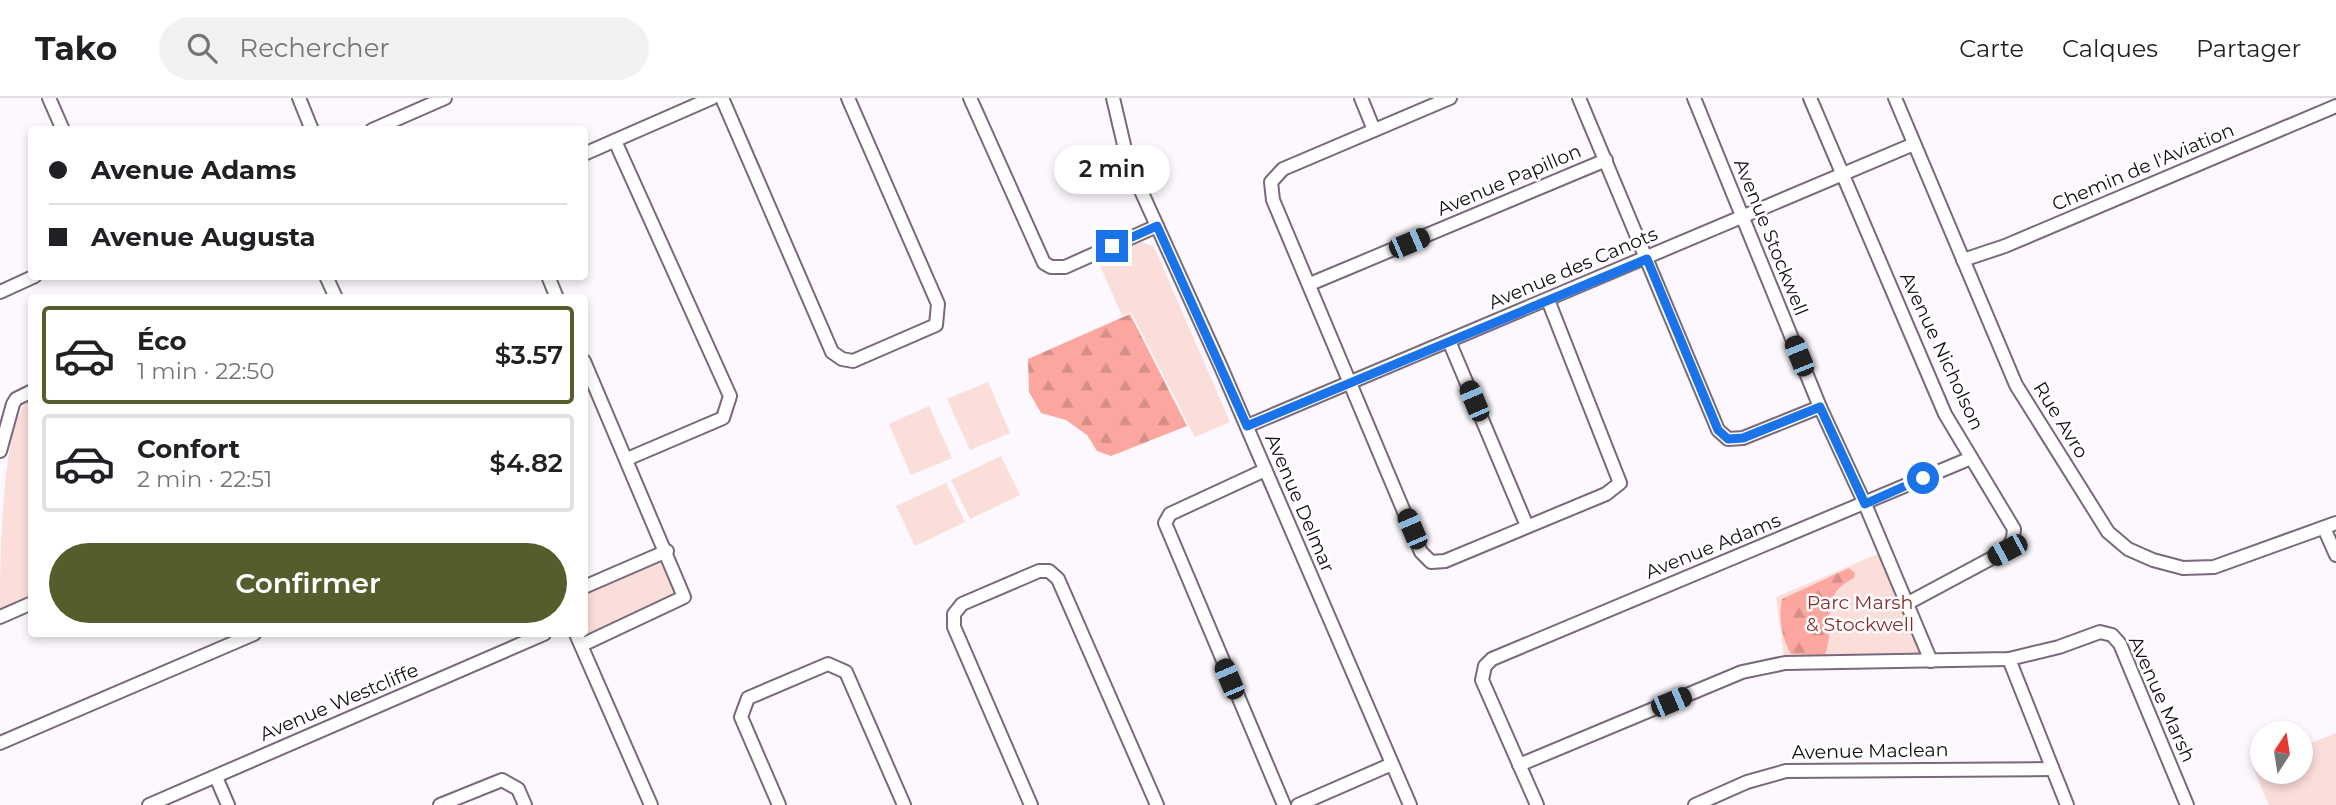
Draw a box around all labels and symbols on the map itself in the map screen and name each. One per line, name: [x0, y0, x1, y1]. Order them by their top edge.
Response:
street label: Chemin de l'Aviation: [2048, 118, 2238, 216]
street label: Avenue Papillon: [1434, 139, 1584, 221]
callout: 2 min: [1054, 144, 1170, 194]
street label: Avenue Stockwell: [1729, 155, 1813, 319]
street label: Avenue des Canots: [1485, 222, 1661, 314]
car: [1386, 225, 1433, 261]
route end: [1096, 230, 1128, 262]
street label: Avenue Nicholson: [1895, 268, 1989, 434]
car: [1782, 333, 1817, 379]
car: [1457, 378, 1492, 424]
street label: Rue Avro: [2029, 378, 2093, 462]
street label: Avenue Delmar: [1261, 430, 1339, 576]
route start: [1907, 462, 1939, 494]
car: [1395, 506, 1430, 552]
street label: Avenue Adams: [1642, 508, 1784, 584]
car: [1984, 531, 2031, 569]
park label: Parc Marsh & Stockwell: [1806, 591, 1914, 636]
street label: Avenue Marsh: [2124, 632, 2200, 766]
car: [1212, 656, 1247, 702]
street label: Avenue Westcliffe: [256, 658, 422, 746]
car: [1648, 684, 1695, 720]
north arrow: [2250, 721, 2314, 784]
street label: Avenue Maclean: [1791, 738, 1949, 764]

